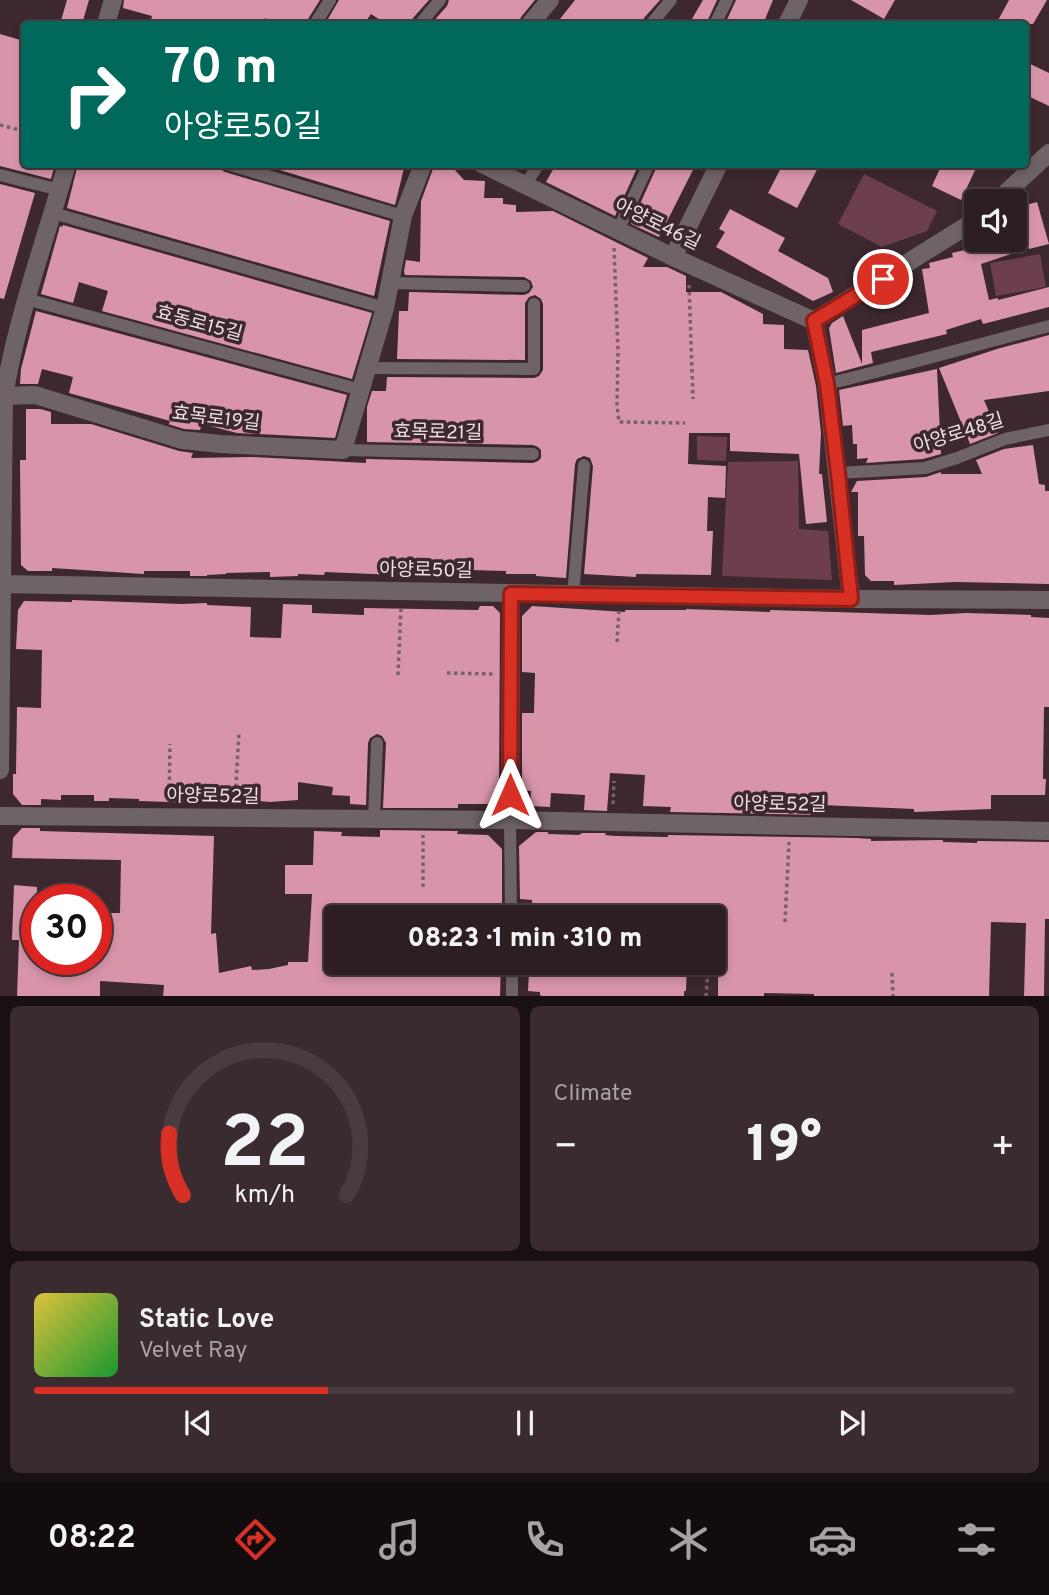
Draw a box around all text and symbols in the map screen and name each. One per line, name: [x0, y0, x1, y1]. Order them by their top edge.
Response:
text: 70 m: [164, 39, 278, 101]
icon: right: [49, 49, 140, 140]
text: 아양로50길: [164, 109, 322, 149]
map controls: [964, 189, 1027, 252]
button: sound: [964, 189, 1027, 252]
street label: 아양로46길: [610, 194, 704, 256]
pin: [853, 249, 913, 309]
icon: arrive: [864, 260, 902, 298]
street label: 효동로15길: [153, 301, 245, 347]
street label: 효목로19길: [171, 402, 261, 436]
street label: 아양로48길: [911, 409, 1007, 459]
street label: 효목로21길: [393, 420, 483, 446]
street label: 아양로50길: [379, 558, 473, 584]
position arrow: [473, 758, 547, 832]
street label: 아양로52길: [166, 784, 260, 810]
street label: 아양로52길: [733, 792, 827, 818]
speed limit sign: 30: [21, 884, 112, 975]
text: 08:23 · 1 min · 310 m: [408, 923, 642, 956]
text: Climate: [554, 1080, 632, 1109]
text: 22: [220, 1101, 309, 1193]
text: 19°: [747, 1114, 822, 1180]
text: −: [554, 1124, 578, 1173]
text: +: [990, 1124, 1015, 1173]
text: km/h: [234, 1179, 295, 1211]
text: Static Love: [139, 1304, 274, 1337]
text: Velvet Ray: [139, 1337, 247, 1366]
icon: previous: [179, 1404, 217, 1442]
icon: pause: [506, 1404, 544, 1442]
icon: next: [833, 1404, 871, 1442]
icon: directions: [231, 1515, 280, 1564]
icon: music: [375, 1515, 424, 1564]
icon: phone: [520, 1515, 569, 1564]
icon: climate: [664, 1515, 713, 1564]
icon: car: [808, 1515, 857, 1564]
icon: filters: [952, 1515, 1001, 1564]
text: 08:22: [48, 1519, 136, 1559]

